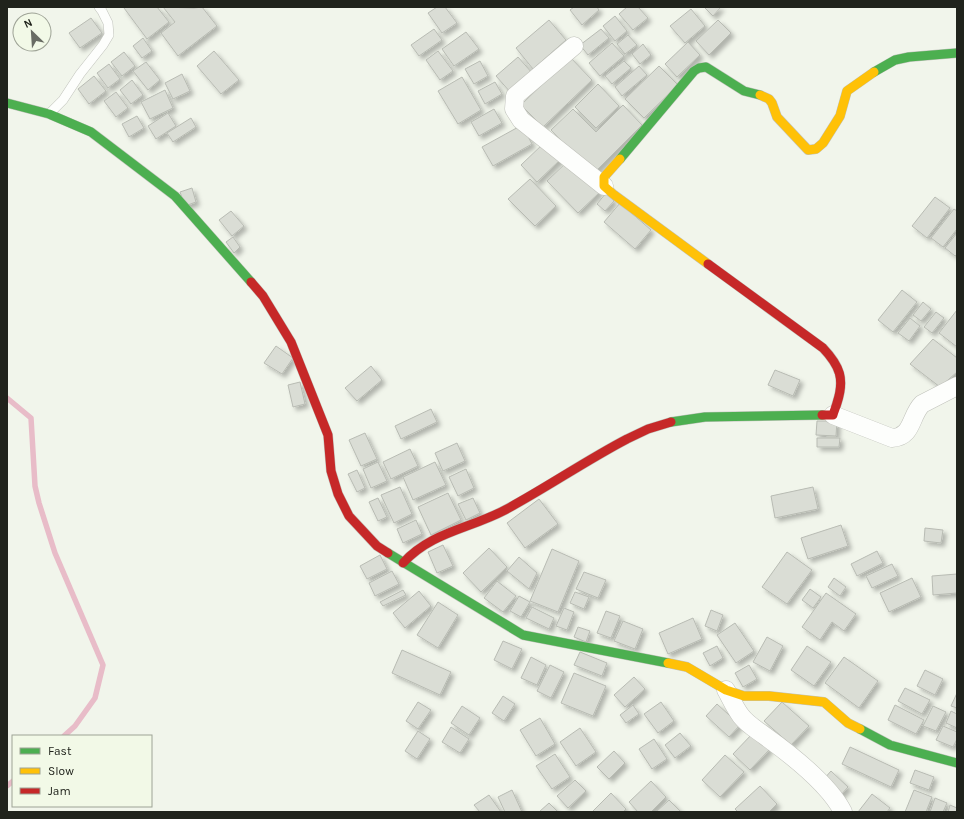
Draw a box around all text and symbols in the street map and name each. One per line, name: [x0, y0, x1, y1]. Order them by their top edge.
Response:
north arrow: [12, 12, 52, 52]
text: N: [22, 16, 34, 31]
legend: [12, 735, 152, 807]
text: Fast: [48, 744, 72, 758]
text: Slow: [48, 764, 74, 778]
text: Jam: [48, 784, 71, 798]

